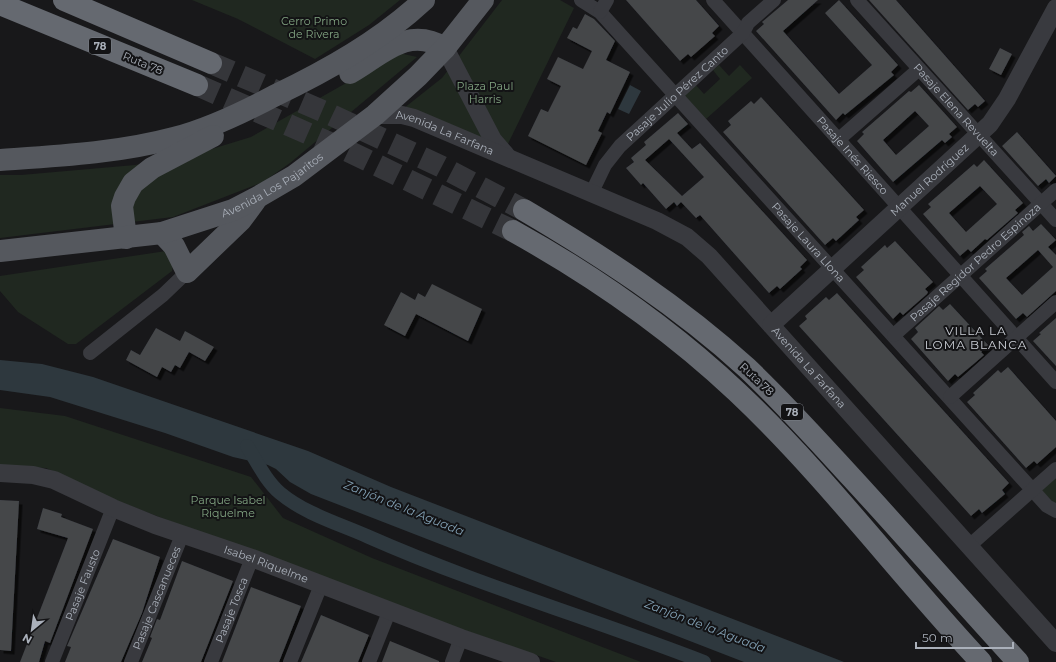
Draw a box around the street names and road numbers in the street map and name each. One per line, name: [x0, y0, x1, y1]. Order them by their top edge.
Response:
road number: 78: [89, 38, 111, 54]
street label: Pasaje Julio Pérez Canto: [623, 43, 731, 144]
street label: Ruta 78: [121, 49, 165, 77]
street label: Pasaje Elena Revuelta: [911, 60, 1002, 159]
street label: Avenida La Farfana: [396, 108, 496, 158]
street label: Pasaje Inés Riesco: [814, 114, 891, 198]
street label: Manuel Rodríguez: [887, 140, 972, 219]
street label: Avenida Los Pajaritos: [220, 149, 326, 220]
street label: Pasaje Laura Llona: [769, 199, 848, 285]
street label: Pasaje Regidor Pedro Espinoza: [907, 200, 1044, 325]
street label: Avenida La Farfana: [769, 324, 849, 411]
street label: Ruta 78: [737, 359, 777, 399]
road number: 78: [781, 404, 803, 420]
street label: Isabel Riquelme: [222, 542, 311, 586]
street label: Pasaje Cascanueces: [130, 543, 184, 652]
street label: Pasaje Fausto: [62, 547, 103, 623]
street label: Pasaje Tosca: [212, 575, 251, 645]

